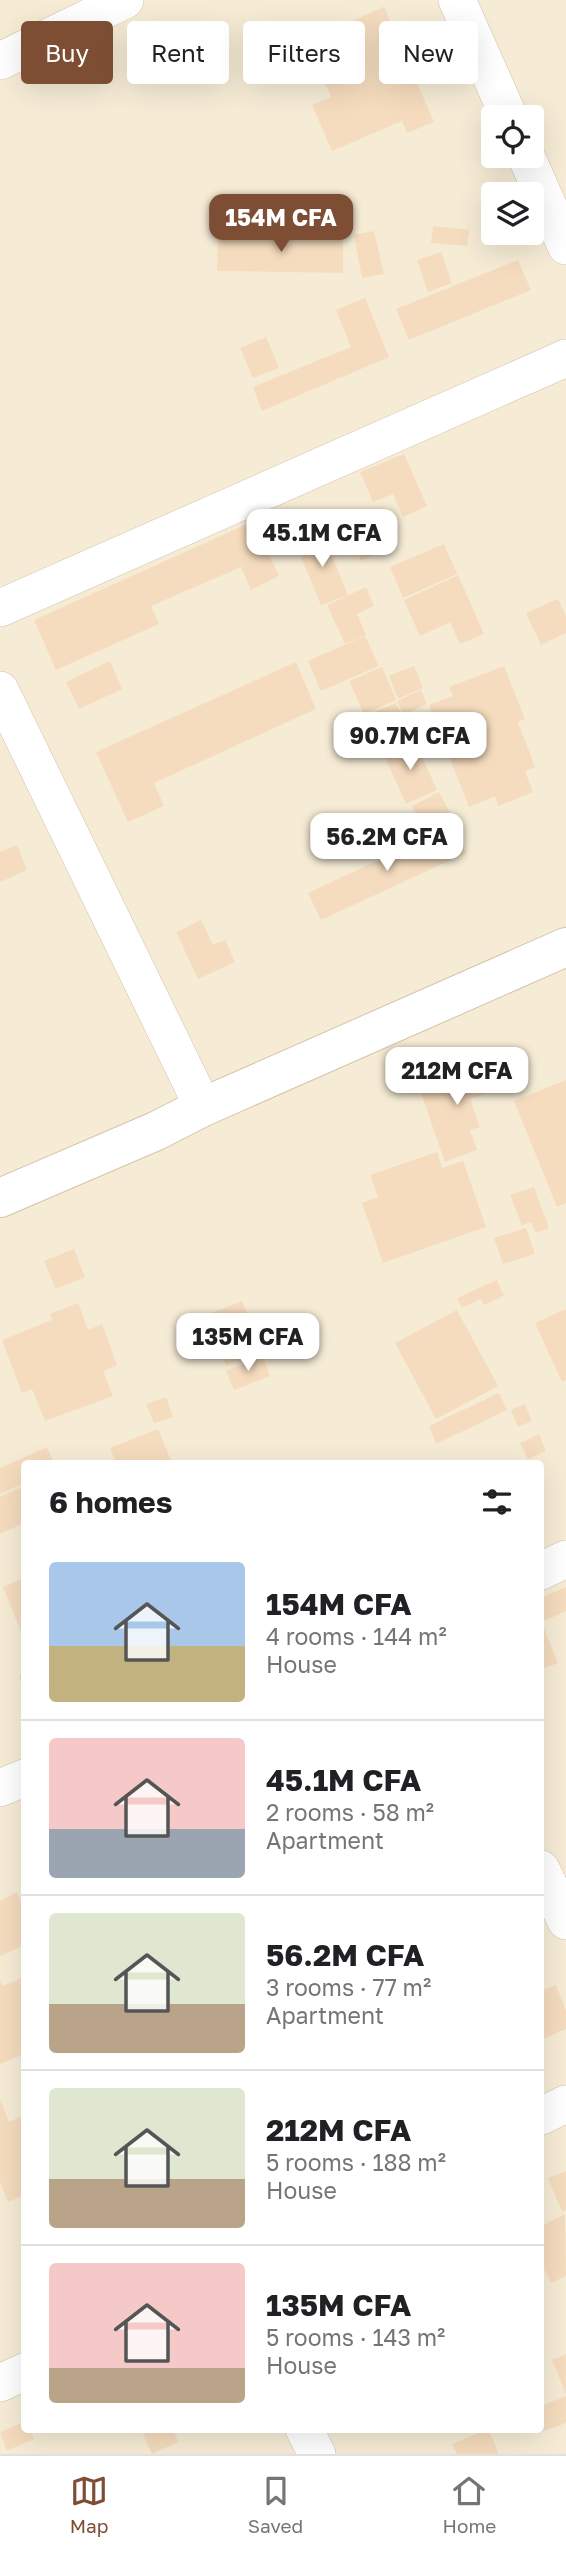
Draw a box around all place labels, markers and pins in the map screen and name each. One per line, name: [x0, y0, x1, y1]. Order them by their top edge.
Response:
pin: 154M CFA: [209, 194, 353, 254]
pin: 45.1M CFA: [242, 510, 402, 569]
pin: 90.7M CFA: [330, 712, 490, 772]
pin: 56.2M CFA: [307, 814, 467, 873]
pin: 212M CFA: [385, 1048, 529, 1107]
pin: 135M CFA: [176, 1314, 320, 1373]

